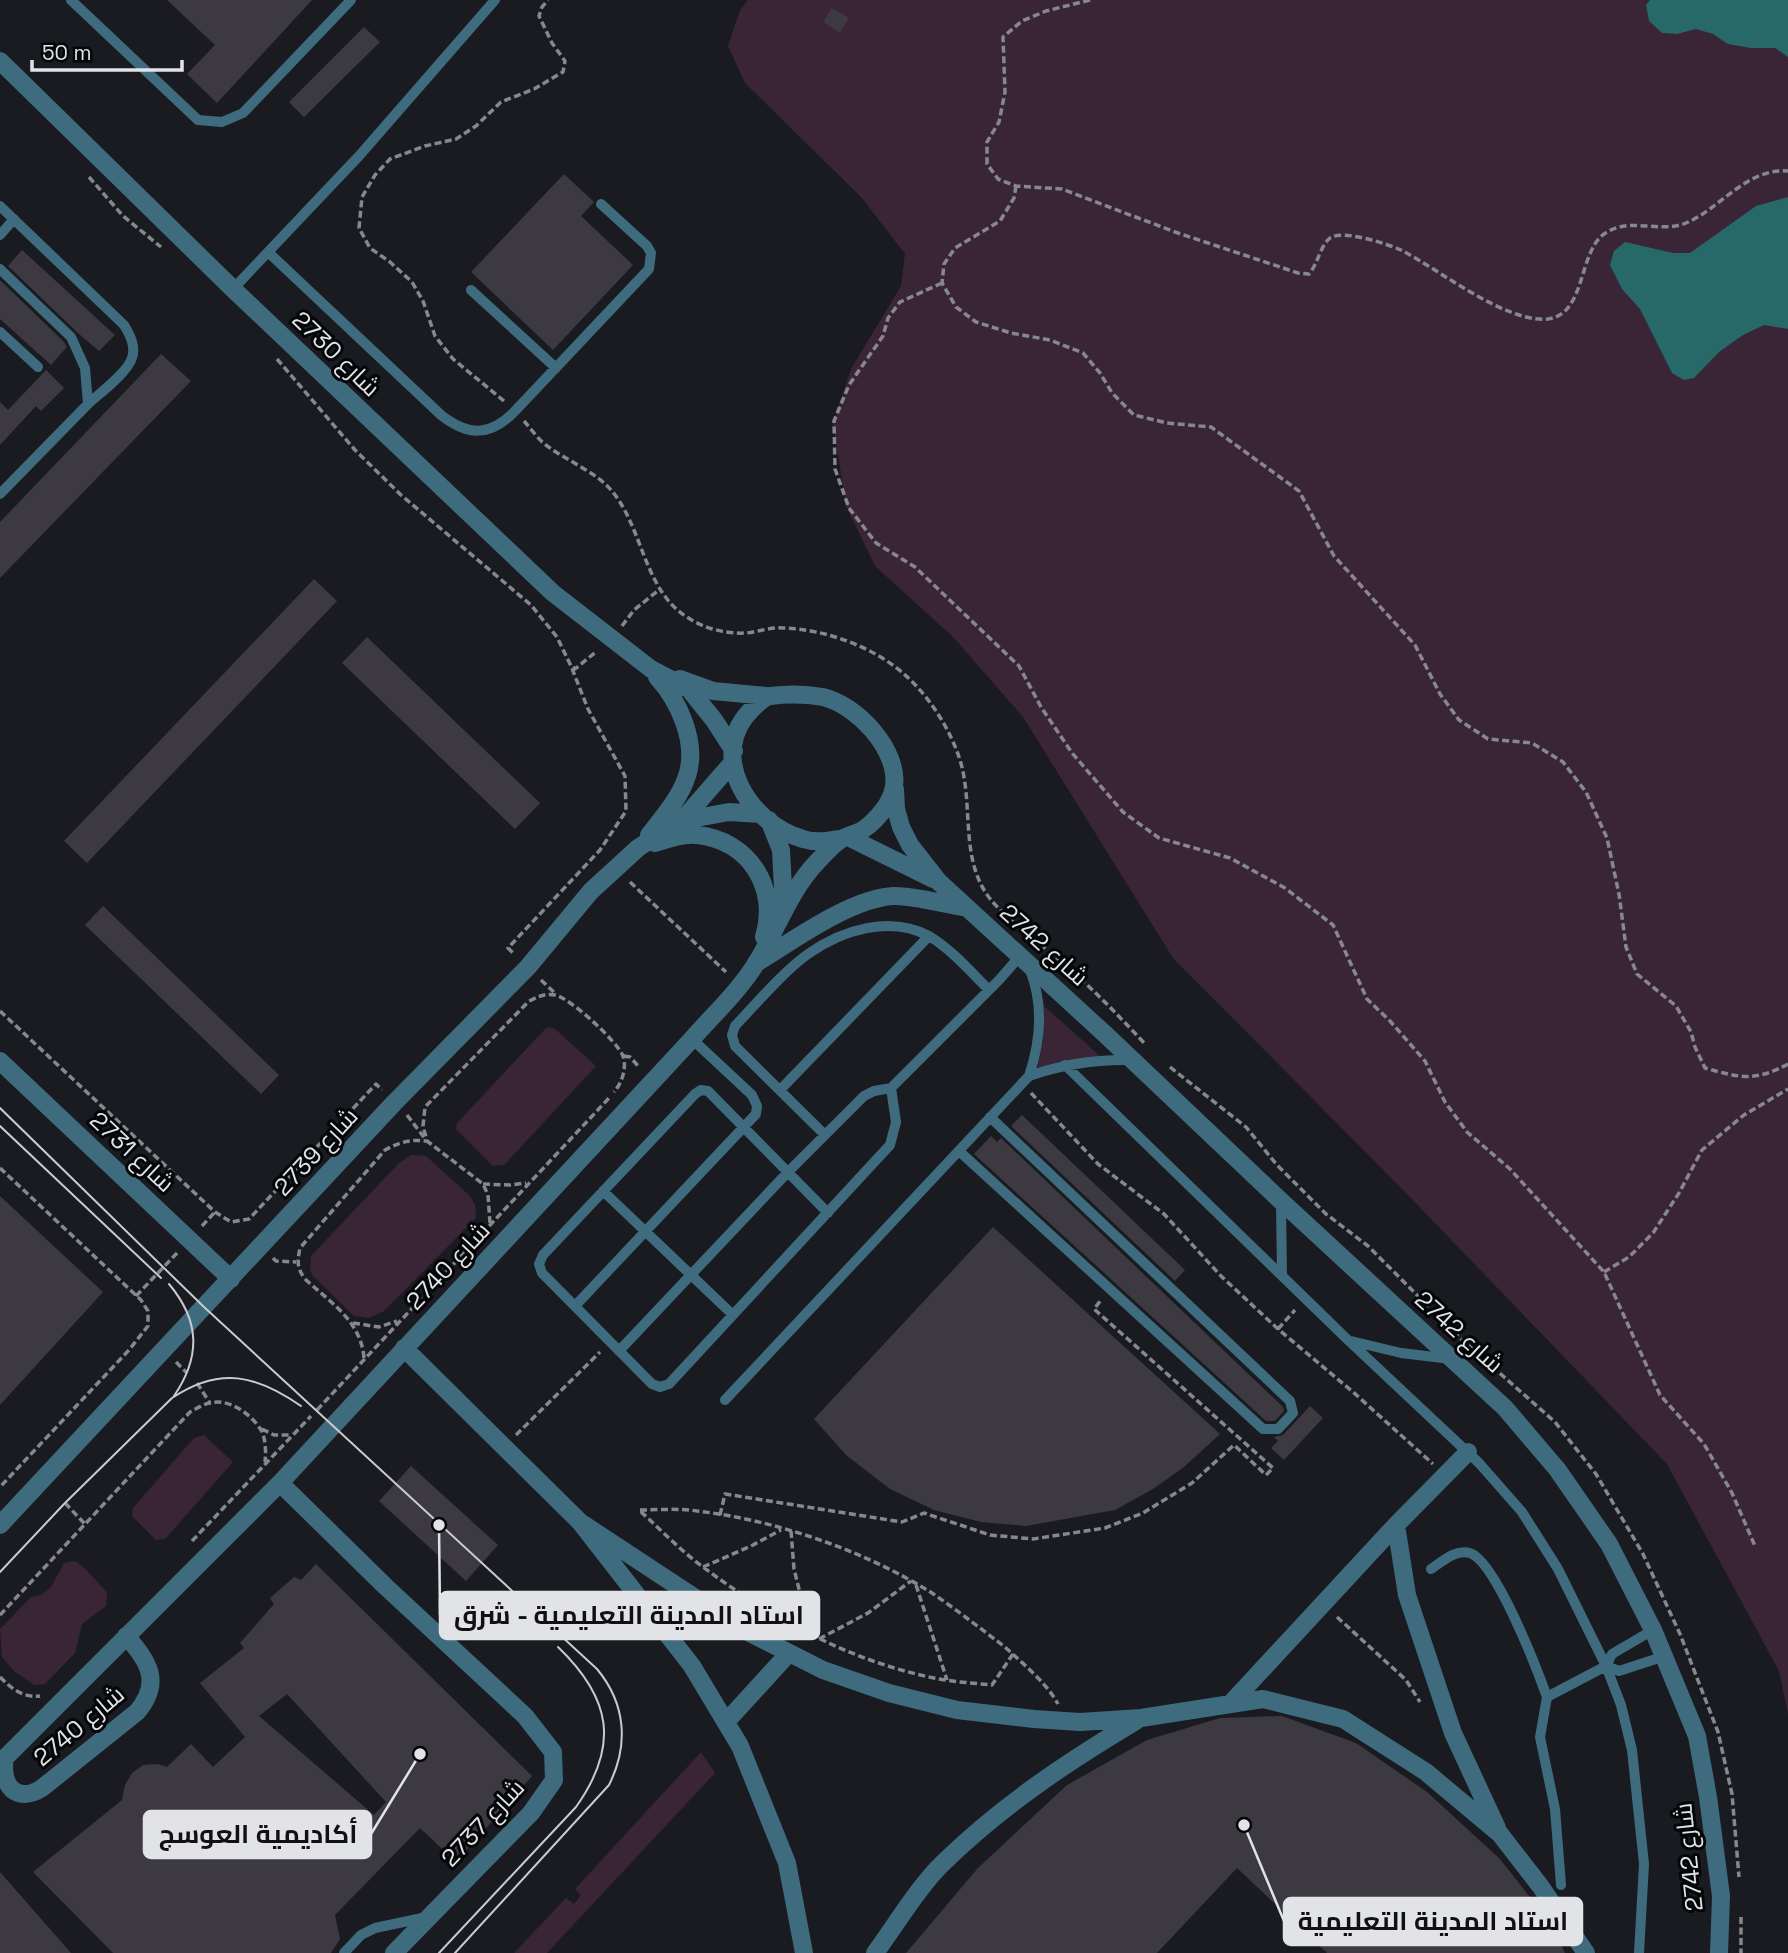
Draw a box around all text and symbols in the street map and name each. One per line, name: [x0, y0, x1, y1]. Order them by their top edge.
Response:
scale bar: [32, 28, 182, 72]
text: 50 m: [42, 39, 92, 66]
street label: شارع 2730: [285, 304, 387, 404]
street label: شارع 2742: [993, 897, 1095, 993]
street label: شارع 2739: [267, 1101, 365, 1203]
street label: شارع 2731: [83, 1105, 181, 1199]
street label: شارع 2740: [399, 1215, 497, 1317]
street label: شارع 2742: [1408, 1284, 1510, 1380]
callout: استاد المدينة التعليمية - شرق: [440, 1592, 819, 1639]
text: استاد المدينة التعليمية - شرق: [454, 1598, 804, 1632]
street label: شارع 2740: [27, 1679, 131, 1773]
street label: شارع 2737: [434, 1772, 532, 1874]
street label: شارع 2742: [1667, 1801, 1711, 1913]
callout: أكاديمية العوسج: [144, 1811, 371, 1858]
text: أكاديمية العوسج: [159, 1817, 357, 1851]
callout: استاد المدينة التعليمية: [1284, 1898, 1582, 1945]
text: استاد المدينة التعليمية: [1298, 1904, 1568, 1938]

